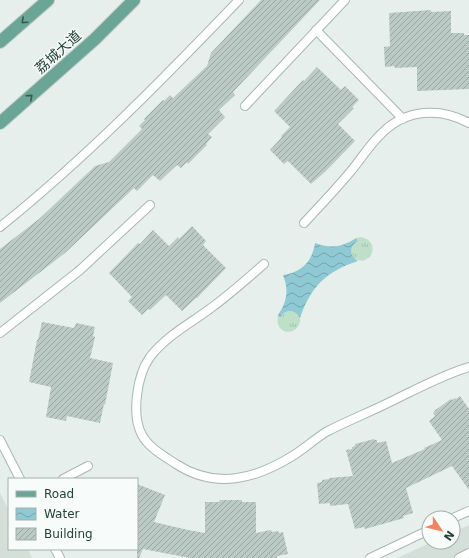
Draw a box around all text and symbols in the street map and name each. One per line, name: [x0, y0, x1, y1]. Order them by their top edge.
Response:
one-way arrow: [21, 17, 29, 24]
street label: 荔城大道: [32, 27, 84, 77]
one-way arrow: [25, 95, 32, 102]
legend: [8, 478, 138, 550]
text: Road: [44, 487, 74, 501]
text: Water: [44, 507, 80, 521]
north arrow: [421, 510, 461, 550]
text: Building: [44, 527, 93, 541]
text: N: [441, 528, 457, 543]

